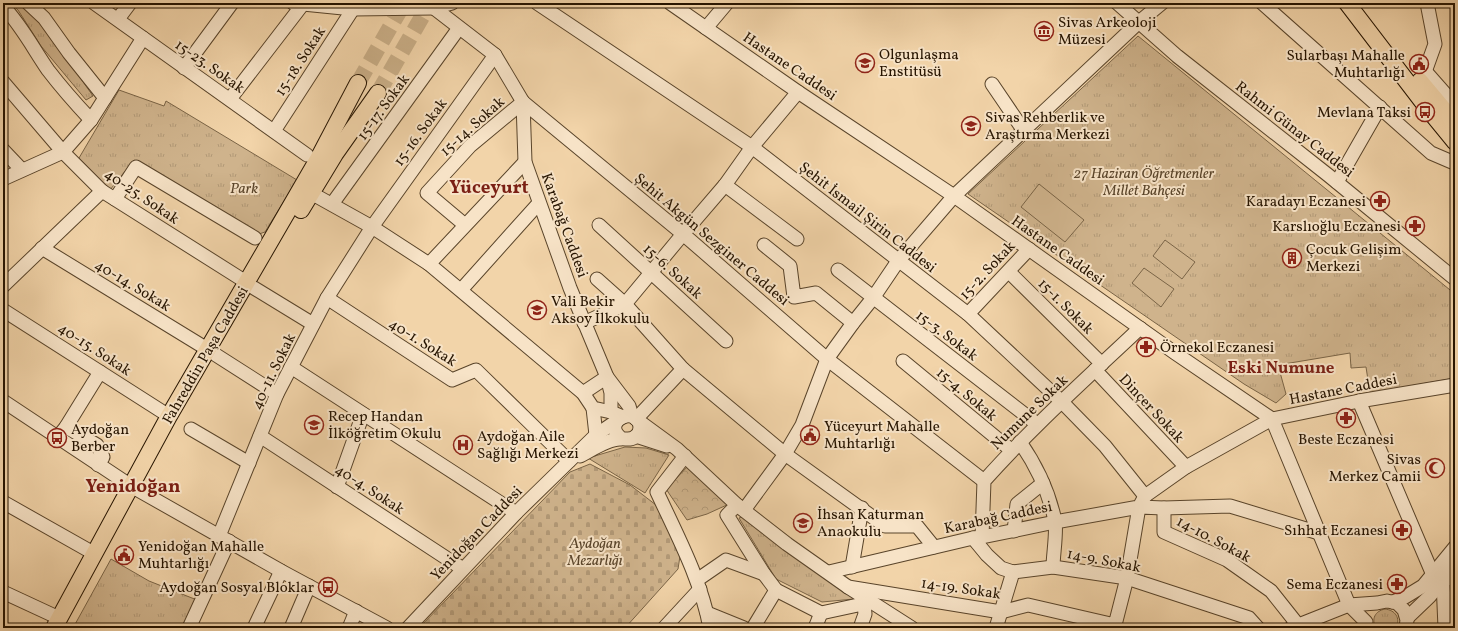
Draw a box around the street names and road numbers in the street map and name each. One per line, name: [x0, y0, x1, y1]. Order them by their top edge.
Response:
street label: 15-18. Sokak: [271, 23, 332, 101]
street label: Hastane Caddesi: [738, 28, 840, 106]
street label: 15-23. Sokak: [170, 35, 248, 99]
street label: 15-17. Sokak: [353, 70, 415, 145]
street label: Rahmi Günay Caddesi: [1230, 77, 1358, 183]
street label: 15-14. Sokak: [436, 92, 510, 162]
street label: 15-16. Sokak: [389, 95, 453, 171]
street label: Şehit İsmail Şirin Caddesi: [794, 158, 940, 279]
street label: 40-25. Sokak: [100, 164, 183, 230]
street label: Şehit Akgün Sezginer Caddesi: [629, 169, 793, 311]
street label: Karabağ Caddesi: [535, 170, 592, 281]
street label: Hastane Caddesi: [1006, 211, 1108, 291]
street label: 15-2. Sokak: [955, 237, 1021, 305]
street label: 15-6. Sokak: [638, 240, 706, 305]
street label: 40-14. Sokak: [90, 255, 174, 317]
street label: 15-1. Sokak: [1032, 274, 1098, 340]
street label: Fahreddin Paşa Caddesi: [158, 283, 254, 429]
street label: 15-3. Sokak: [910, 306, 982, 367]
street label: 40-1. Sokak: [384, 314, 460, 372]
street label: 40-15. Sokak: [53, 319, 135, 382]
street label: 40-11. Sokak: [247, 330, 302, 413]
street label: 15-4. Sokak: [931, 363, 1001, 427]
street label: Dinçer Sokak: [1113, 370, 1188, 448]
street label: Hastane Caddesi: [1288, 370, 1399, 411]
street label: Numune Sokak: [987, 371, 1073, 455]
street label: 40-4. Sokak: [330, 460, 408, 521]
street label: Yenidoğan Caddesi: [426, 482, 528, 586]
street label: Karabağ Caddesi: [942, 497, 1054, 540]
street label: 14-10. Sokak: [1172, 512, 1254, 569]
street label: 14-9. Sokak: [1065, 544, 1142, 579]
street label: 14-19. Sokak: [919, 573, 1002, 605]

